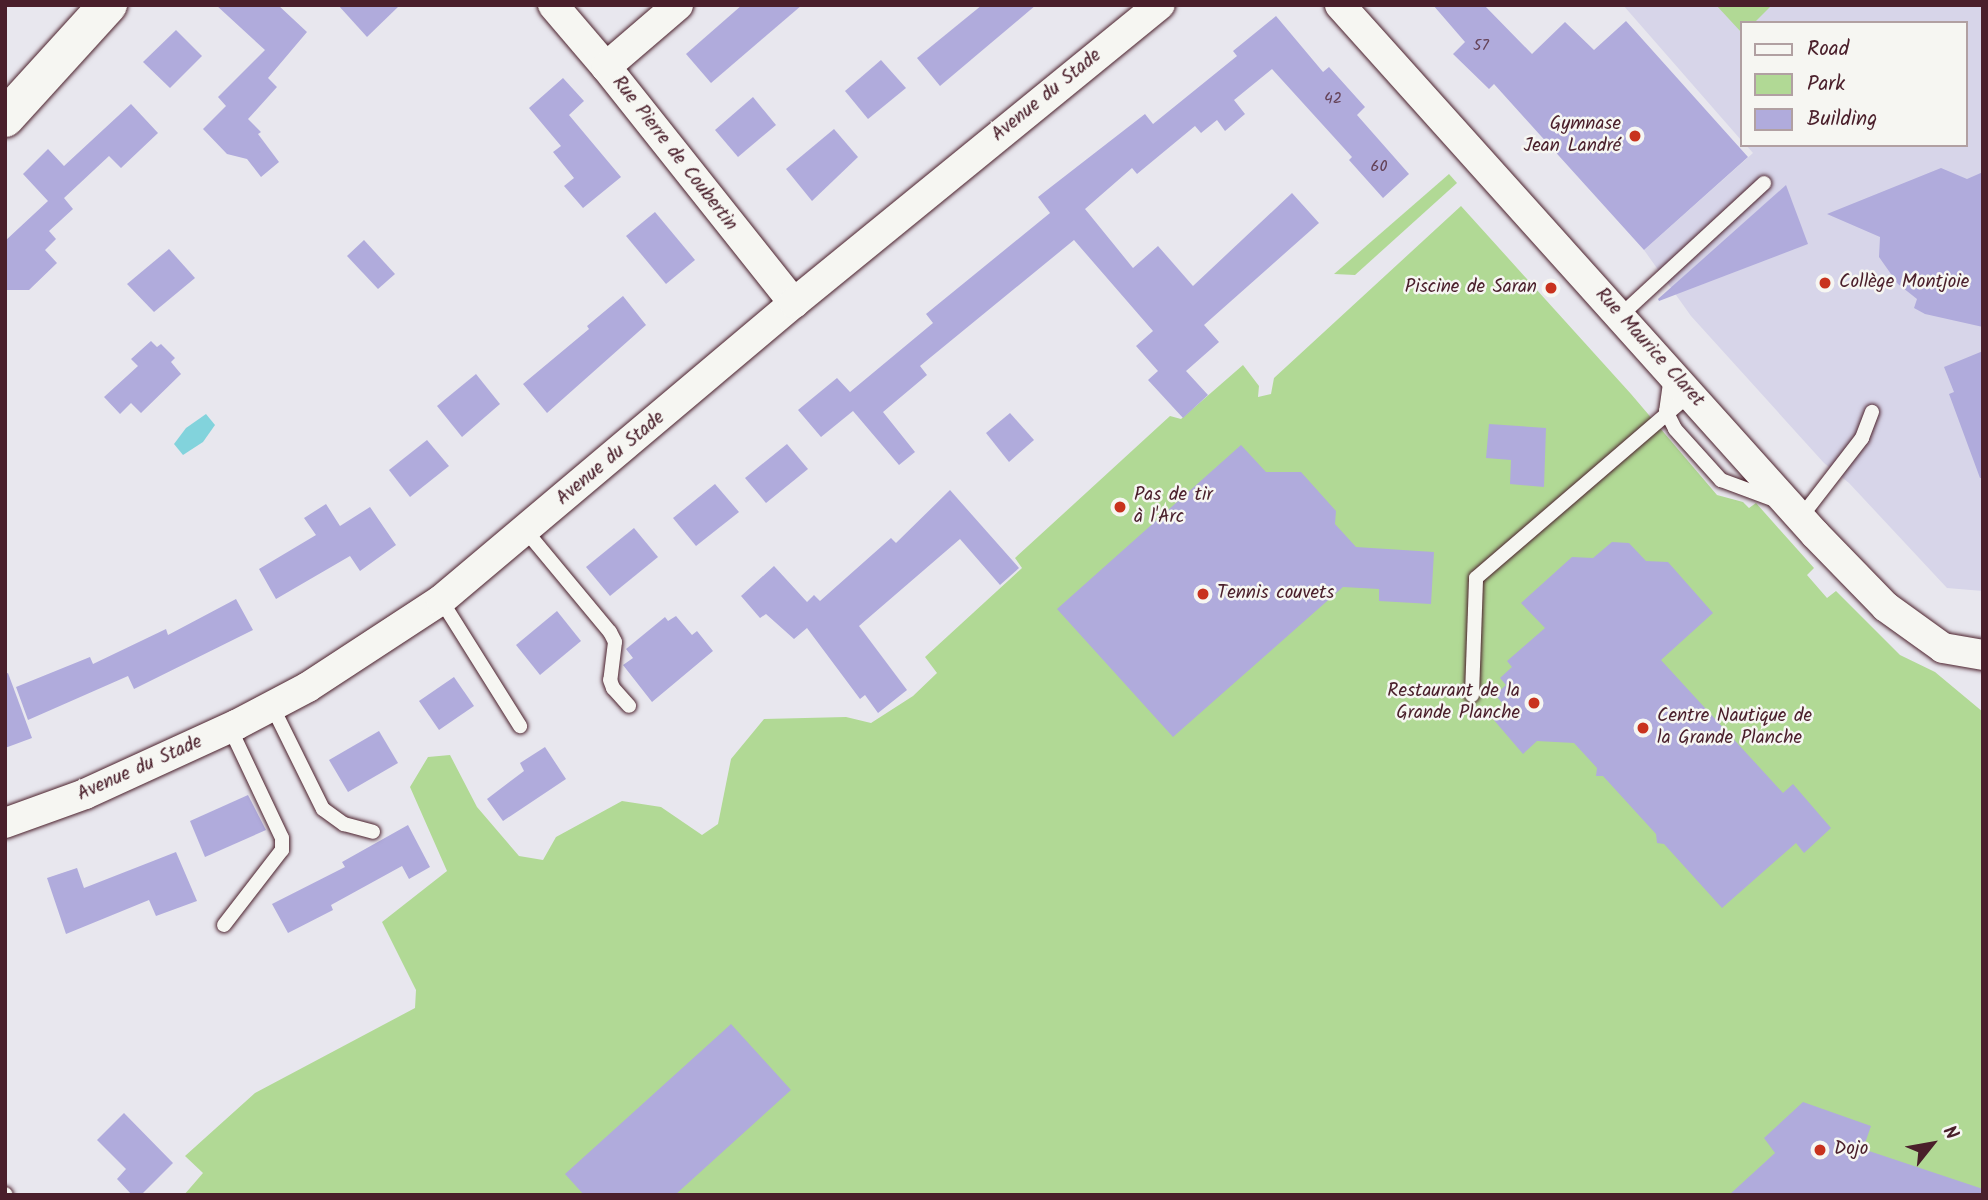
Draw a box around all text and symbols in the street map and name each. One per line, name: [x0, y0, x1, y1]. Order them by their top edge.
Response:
legend: [1740, 21, 1967, 147]
text: Road: [1807, 33, 1849, 66]
house number: 57: [1473, 36, 1489, 56]
street label: Avenue du Stade: [988, 45, 1106, 147]
text: Park: [1807, 68, 1845, 101]
street label: Rue Pierre de Coubertin: [606, 72, 742, 236]
house number: 42: [1324, 89, 1342, 109]
text: Building: [1807, 103, 1877, 136]
place label: Gymnase Jean Landré: [1523, 114, 1621, 158]
marker: Gymnase Jean Landré: [1627, 128, 1643, 144]
house number: 60: [1371, 157, 1387, 177]
place label: Collège Montjoie: [1839, 272, 1969, 294]
marker: Collège Montjoie: [1817, 275, 1833, 291]
place label: Piscine de Saran: [1405, 277, 1537, 299]
marker: Piscine de Saran: [1543, 280, 1559, 296]
street label: Rue Maurice Claret: [1590, 284, 1708, 412]
street label: Avenue du Stade: [552, 407, 670, 511]
place label: Pas de tir à l'Arc: [1134, 485, 1213, 529]
marker: Pas de tir à l'Arc: [1112, 499, 1128, 515]
place label: Tennis couvets: [1217, 583, 1334, 605]
marker: Tennis couvets: [1195, 586, 1211, 602]
place label: Restaurant de la Grande Planche: [1387, 681, 1520, 725]
marker: Restaurant de la Grande Planche: [1526, 695, 1542, 711]
place label: Centre Nautique de la Grande Planche: [1657, 706, 1812, 750]
marker: Centre Nautique de la Grande Planche: [1635, 720, 1651, 736]
street label: Avenue du Stade: [74, 731, 206, 807]
north arrow: [1897, 1109, 1967, 1179]
text: N: [1934, 1120, 1966, 1146]
place label: Dojo: [1834, 1139, 1868, 1161]
marker: Dojo: [1812, 1142, 1828, 1158]

